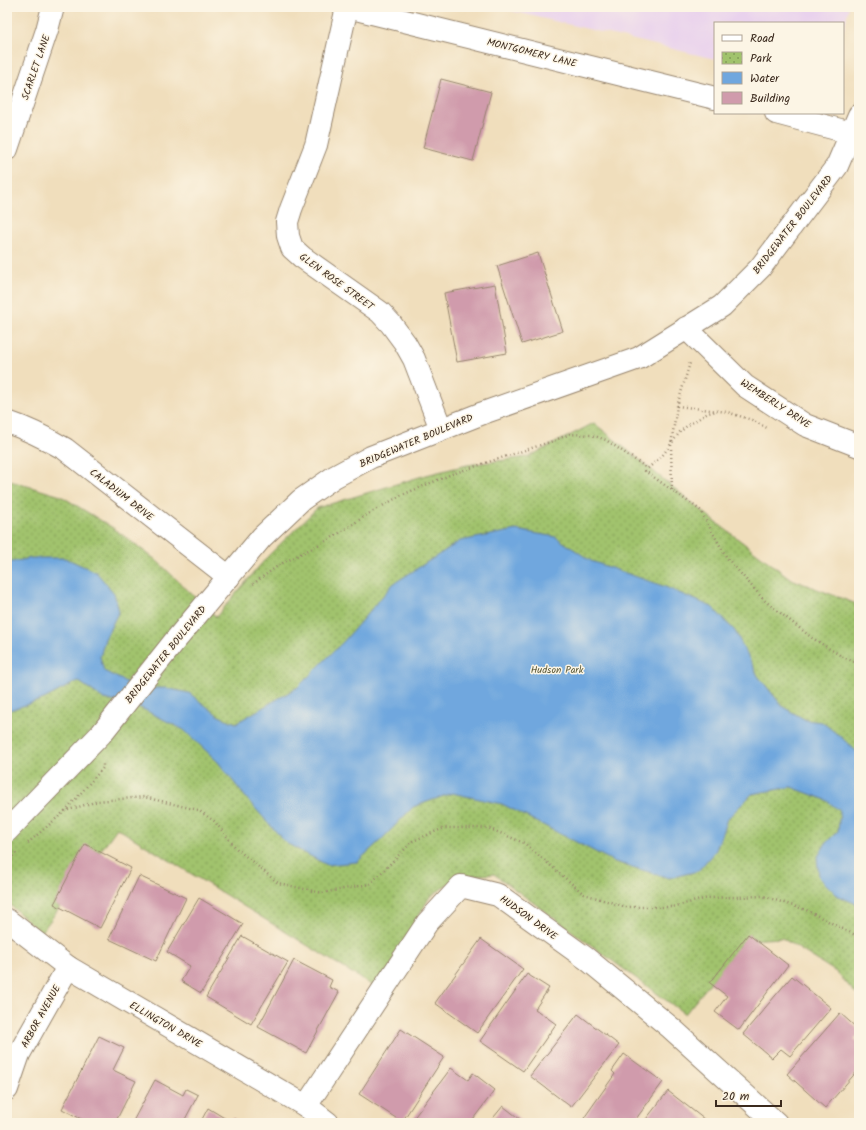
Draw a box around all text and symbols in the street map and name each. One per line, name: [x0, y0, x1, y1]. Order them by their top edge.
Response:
legend: [714, 22, 844, 114]
text: Road: [750, 29, 775, 48]
street label: SCARLET LANE: [17, 31, 55, 102]
street label: MONTGOMERY LANE: [485, 34, 579, 72]
text: Park: [750, 49, 772, 68]
text: Water: [750, 69, 780, 88]
text: Building: [750, 89, 790, 108]
street label: BRIDGEWATER BOULEVARD: [749, 171, 837, 278]
street label: GLEN ROSE STREET: [296, 249, 378, 315]
street label: WEMBERLY DRIVE: [737, 375, 815, 433]
street label: BRIDGEWATER BOULEVARD: [357, 409, 476, 472]
street label: CALADIUM DRIVE: [86, 465, 158, 526]
street label: BRIDGEWATER BOULEVARD: [121, 602, 211, 707]
park label: Hudson Park: [531, 662, 584, 678]
street label: HUDSON DRIVE: [496, 891, 562, 945]
street label: ARBOR AVENUE: [17, 981, 65, 1051]
street label: ELLINGTON DRIVE: [126, 998, 206, 1053]
scale bar: [716, 1082, 781, 1108]
text: 20 m: [722, 1087, 750, 1106]

